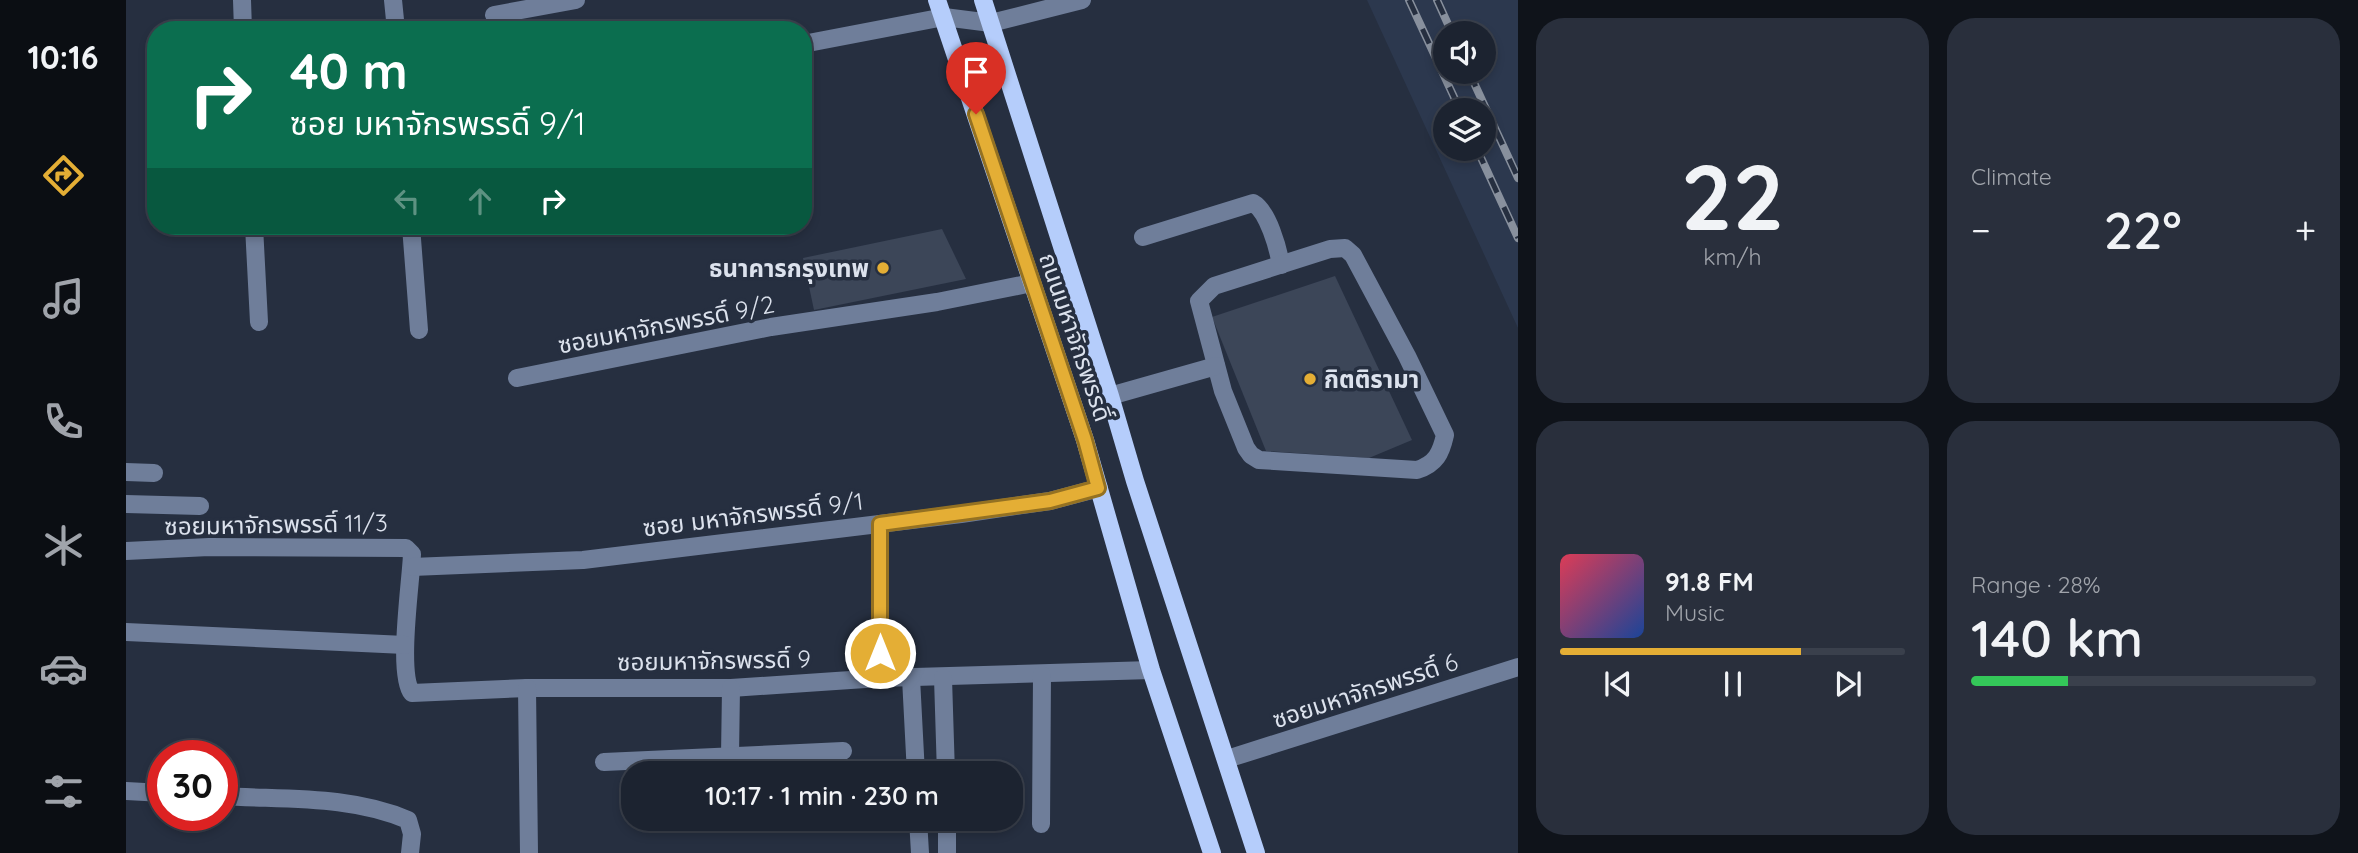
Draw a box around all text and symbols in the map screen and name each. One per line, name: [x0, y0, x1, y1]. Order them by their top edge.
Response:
map controls: [1433, 21, 1496, 161]
button: sound: [1433, 21, 1496, 84]
text: 10:16: [28, 37, 98, 77]
text: 40 m: [290, 40, 408, 101]
pin: [946, 42, 1006, 114]
icon: right: [175, 49, 266, 140]
icon: arrive: [957, 53, 995, 91]
button: layers: [1433, 98, 1496, 161]
text: ซอย มหาจักรพรรดิ์ 9/1: [290, 103, 586, 143]
text: 22: [1681, 139, 1784, 253]
icon: directions: [39, 151, 88, 200]
text: Climate: [1971, 162, 2052, 191]
icon: left: [388, 182, 426, 220]
icon: ahead: [461, 182, 499, 220]
icon: right: [534, 182, 572, 220]
text: 22°: [2104, 197, 2182, 262]
text: −: [1971, 206, 1991, 254]
text: +: [2295, 206, 2316, 254]
text: km/h: [1703, 242, 1762, 271]
street label: ถนนมหาจักรพรรดิ์: [1033, 249, 1119, 425]
place label: ธนาคารกรุงเทพ: [709, 253, 869, 284]
marker: ธนาคารกรุงเทพ: [875, 260, 891, 276]
icon: music: [39, 274, 88, 323]
street label: ซอยมหาจักรพรรดิ์ 9/2: [555, 288, 777, 360]
place label: กิตติรามา: [1324, 364, 1419, 394]
marker: กิตติรามา: [1302, 371, 1318, 387]
icon: phone: [39, 397, 88, 446]
street label: ซอย มหาจักรพรรดิ์ 9/1: [641, 486, 865, 542]
street label: ซอยมหาจักรพรรดิ์ 11/3: [164, 507, 388, 541]
icon: climate: [39, 521, 88, 570]
text: 91.8 FM: [1665, 565, 1754, 598]
text: Range · 28%: [1971, 570, 2101, 599]
text: Music: [1665, 598, 1725, 627]
text: 140 km: [1971, 605, 2143, 670]
position arrow: [843, 616, 917, 690]
street label: ซอยมหาจักรพรรดิ์ 9: [617, 643, 811, 677]
icon: car: [39, 644, 88, 693]
street label: ซอยมหาจักรพรรดิ์ 6: [1268, 646, 1462, 734]
icon: previous: [1599, 665, 1637, 703]
icon: pause: [1714, 665, 1752, 703]
icon: next: [1829, 665, 1867, 703]
speed limit sign: 30: [147, 740, 238, 831]
icon: filters: [39, 767, 88, 816]
text: 10:17 · 1 min · 230 m: [705, 779, 939, 812]

